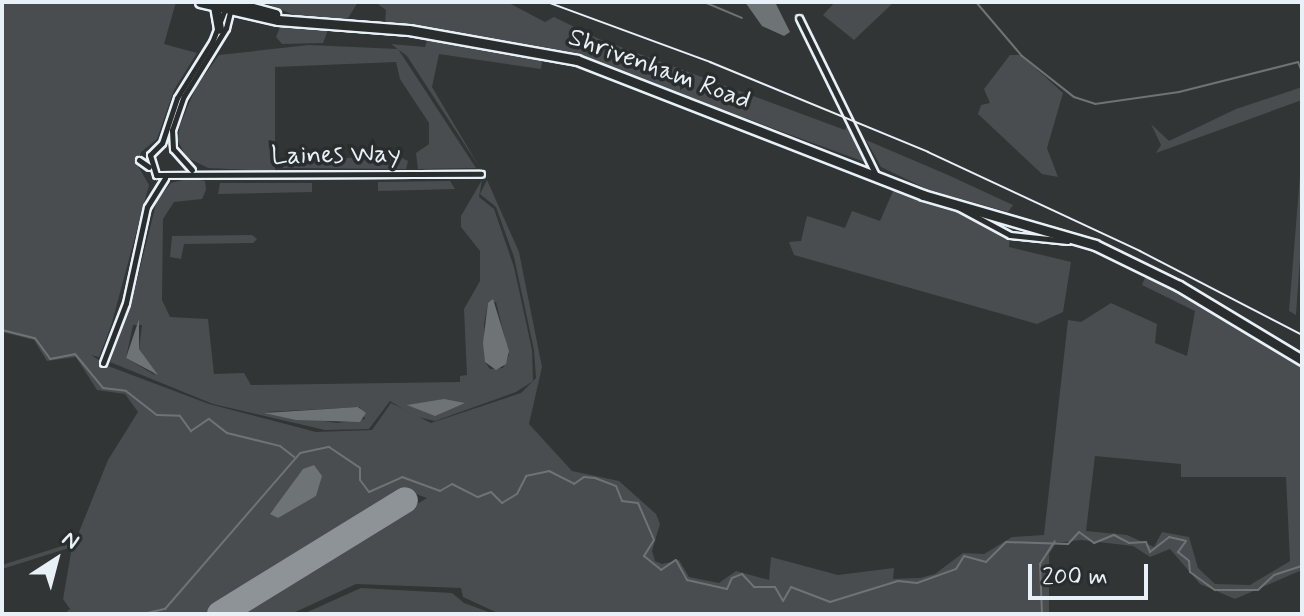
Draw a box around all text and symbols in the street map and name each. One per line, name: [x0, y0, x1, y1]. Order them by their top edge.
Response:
street label: Shrivenham Road: [564, 23, 754, 117]
street label: Laines Way: [271, 139, 401, 173]
north arrow: [16, 520, 96, 600]
text: N: [56, 525, 84, 556]
scale bar: [1032, 548, 1152, 598]
text: 200 m: [1042, 562, 1108, 593]

